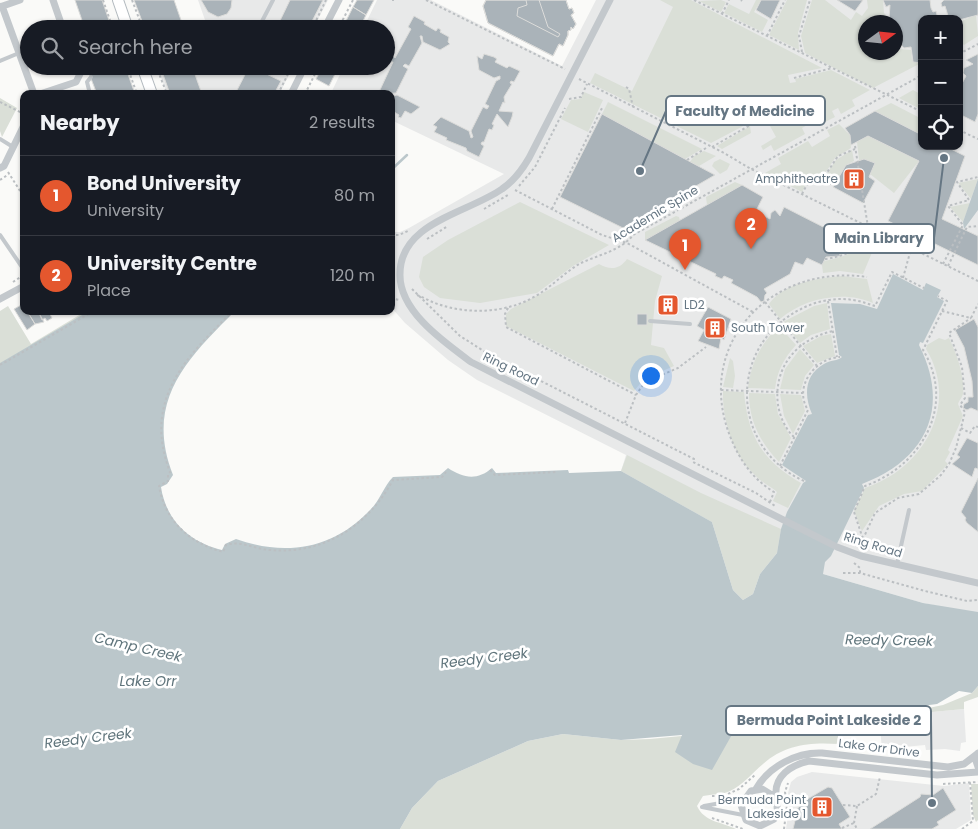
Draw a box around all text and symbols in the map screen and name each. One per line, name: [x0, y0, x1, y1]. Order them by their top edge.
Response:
north arrow: [858, 15, 903, 60]
map controls: [918, 15, 963, 150]
button: +: [918, 15, 963, 60]
search box: [20, 20, 395, 75]
icon: search: [38, 34, 66, 62]
text: Search here: [78, 34, 192, 61]
button: −: [918, 60, 963, 105]
callout: Faculty of Medicine: [666, 96, 825, 125]
text: Faculty of Medicine: [675, 101, 815, 121]
button: locate: [918, 105, 963, 150]
text: Nearby: [40, 108, 120, 137]
text: 2 results: [309, 111, 375, 134]
building icon: Amphitheatre: [842, 167, 866, 191]
text: Bond University: [87, 170, 241, 197]
place label: Amphitheatre: [755, 170, 838, 187]
street label: Academic Spine: [608, 181, 701, 246]
text: 1: [53, 184, 59, 207]
text: 80 m: [334, 184, 375, 207]
text: University: [87, 199, 164, 222]
pin: 2: [735, 208, 767, 249]
callout: Main Library: [824, 224, 934, 253]
text: Main Library: [834, 228, 924, 248]
pin: 1: [669, 229, 701, 270]
text: University Centre: [87, 250, 257, 277]
text: 2: [51, 264, 61, 287]
text: 120 m: [330, 264, 375, 287]
text: Place: [87, 279, 131, 302]
building icon: LD2: [656, 293, 680, 317]
place label: LD2: [684, 296, 705, 313]
building icon: South Tower: [703, 316, 727, 340]
place label: South Tower: [731, 319, 805, 336]
street label: Ring Road: [480, 348, 542, 389]
your location: [638, 363, 664, 389]
street label: Ring Road: [842, 528, 905, 561]
water label: Camp Creek: [92, 627, 184, 667]
water label: Reedy Creek: [845, 629, 934, 651]
water label: Reedy Creek: [439, 643, 530, 673]
water label: Lake Orr: [119, 671, 177, 691]
callout: Bermuda Point Lakeside 2: [726, 706, 931, 735]
text: Bermuda Point Lakeside 2: [737, 710, 921, 730]
water label: Reedy Creek: [43, 723, 134, 753]
street label: Lake Orr Drive: [837, 734, 921, 761]
place label: Bermuda Point Lakeside 1: [718, 791, 806, 822]
building icon: Bermuda Point Lakeside 1: [810, 795, 834, 819]

